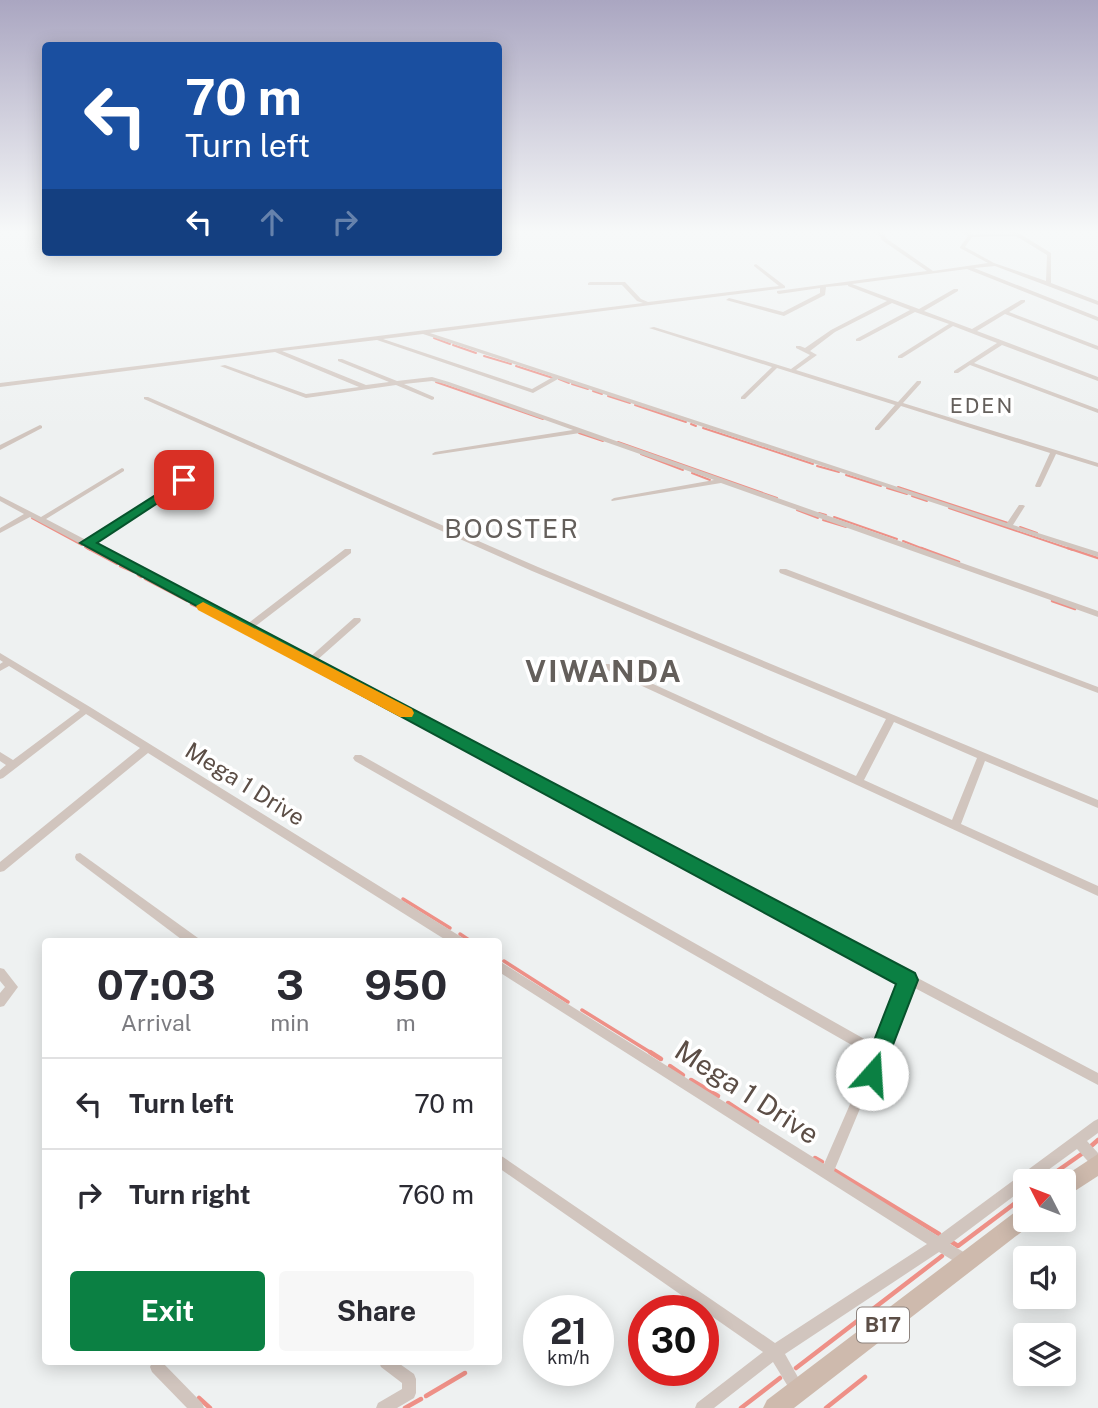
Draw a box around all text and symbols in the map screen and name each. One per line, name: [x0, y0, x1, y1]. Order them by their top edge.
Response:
text: 70 m: [185, 68, 302, 126]
icon: left: [70, 70, 161, 161]
text: Turn left: [185, 127, 310, 164]
icon: left: [180, 203, 218, 241]
icon: ahead: [253, 203, 291, 241]
icon: right: [326, 203, 364, 241]
district label: EDEN: [950, 393, 1014, 418]
pin: [154, 450, 214, 510]
icon: arrive: [165, 461, 203, 499]
district label: BOOSTER: [444, 513, 580, 544]
district label: VIWANDA: [525, 653, 683, 689]
street label: Mega 1 Drive: [181, 736, 310, 831]
text: 07:03: [97, 960, 216, 1009]
text: 3: [276, 960, 304, 1009]
text: 950: [364, 960, 447, 1009]
text: Arrival: [121, 1009, 192, 1036]
text: min: [270, 1009, 309, 1036]
text: m: [396, 1009, 416, 1036]
street label: Mega 1 Drive: [669, 1033, 825, 1150]
position arrow: [835, 1037, 909, 1111]
icon: left: [70, 1085, 108, 1123]
text: Turn left: [129, 1088, 234, 1119]
text: 70 m: [414, 1088, 474, 1119]
north arrow: [1013, 1169, 1076, 1232]
map controls: [1013, 1169, 1076, 1386]
icon: right: [70, 1176, 108, 1214]
text: Turn right: [129, 1179, 251, 1210]
text: 760 m: [398, 1179, 474, 1210]
button: sound: [1013, 1246, 1076, 1309]
button: Exit: [70, 1271, 265, 1351]
button: Share: [279, 1271, 474, 1351]
speed limit sign: 30: [628, 1295, 719, 1386]
road number: B17: [857, 1308, 909, 1342]
text: 21: [550, 1311, 587, 1352]
button: layers: [1013, 1323, 1076, 1386]
text: km/h: [547, 1347, 590, 1368]

